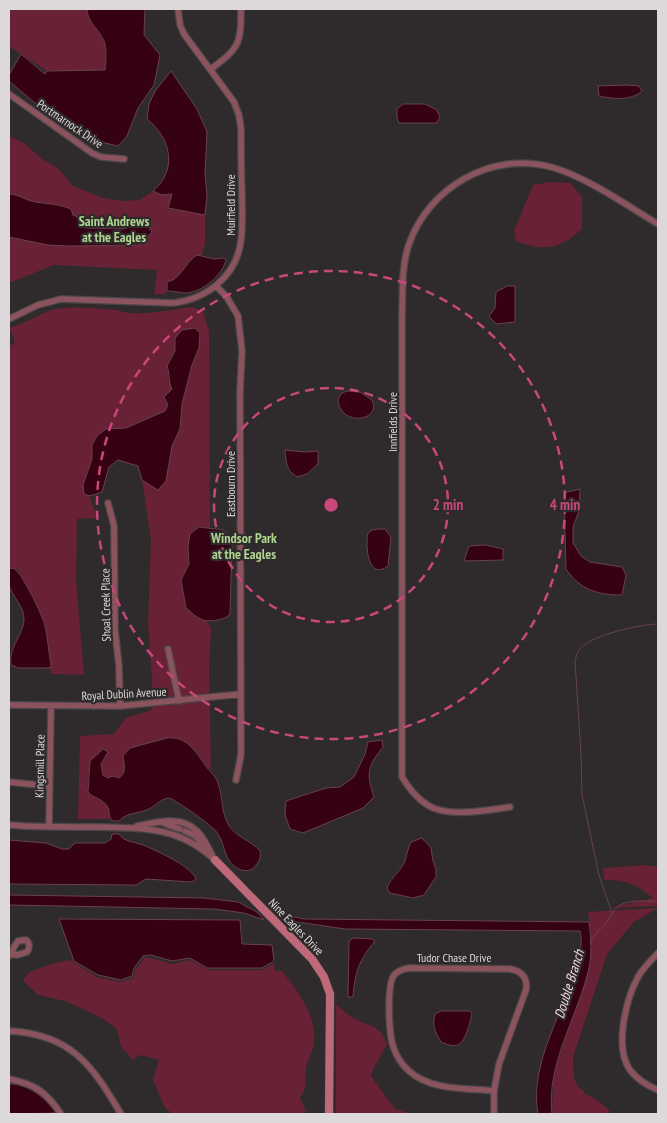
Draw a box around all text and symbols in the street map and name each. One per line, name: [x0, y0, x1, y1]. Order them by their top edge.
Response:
street label: Portmarnock Drive: [34, 96, 106, 151]
street label: Muirfield Drive: [223, 174, 238, 236]
district label: Saint Andrews at the Eagles: [79, 212, 149, 246]
street label: Innfields Drive: [385, 392, 400, 452]
street label: Eastbourn Drive: [223, 451, 238, 517]
text: 2 min: [433, 495, 463, 514]
text: 4 min: [550, 495, 580, 514]
centre of rings: [322, 496, 340, 514]
district label: Windsor Park at the Eagles: [210, 529, 277, 563]
street label: Shoal Creek Place: [97, 568, 114, 642]
street label: Royal Dublin Avenue: [81, 684, 167, 703]
street label: Kingsmill Place: [31, 734, 48, 798]
street label: Nine Eagles Drive: [266, 895, 327, 958]
water label: Double Branch: [550, 947, 588, 1021]
street label: Tudor Chase Drive: [417, 950, 491, 965]

